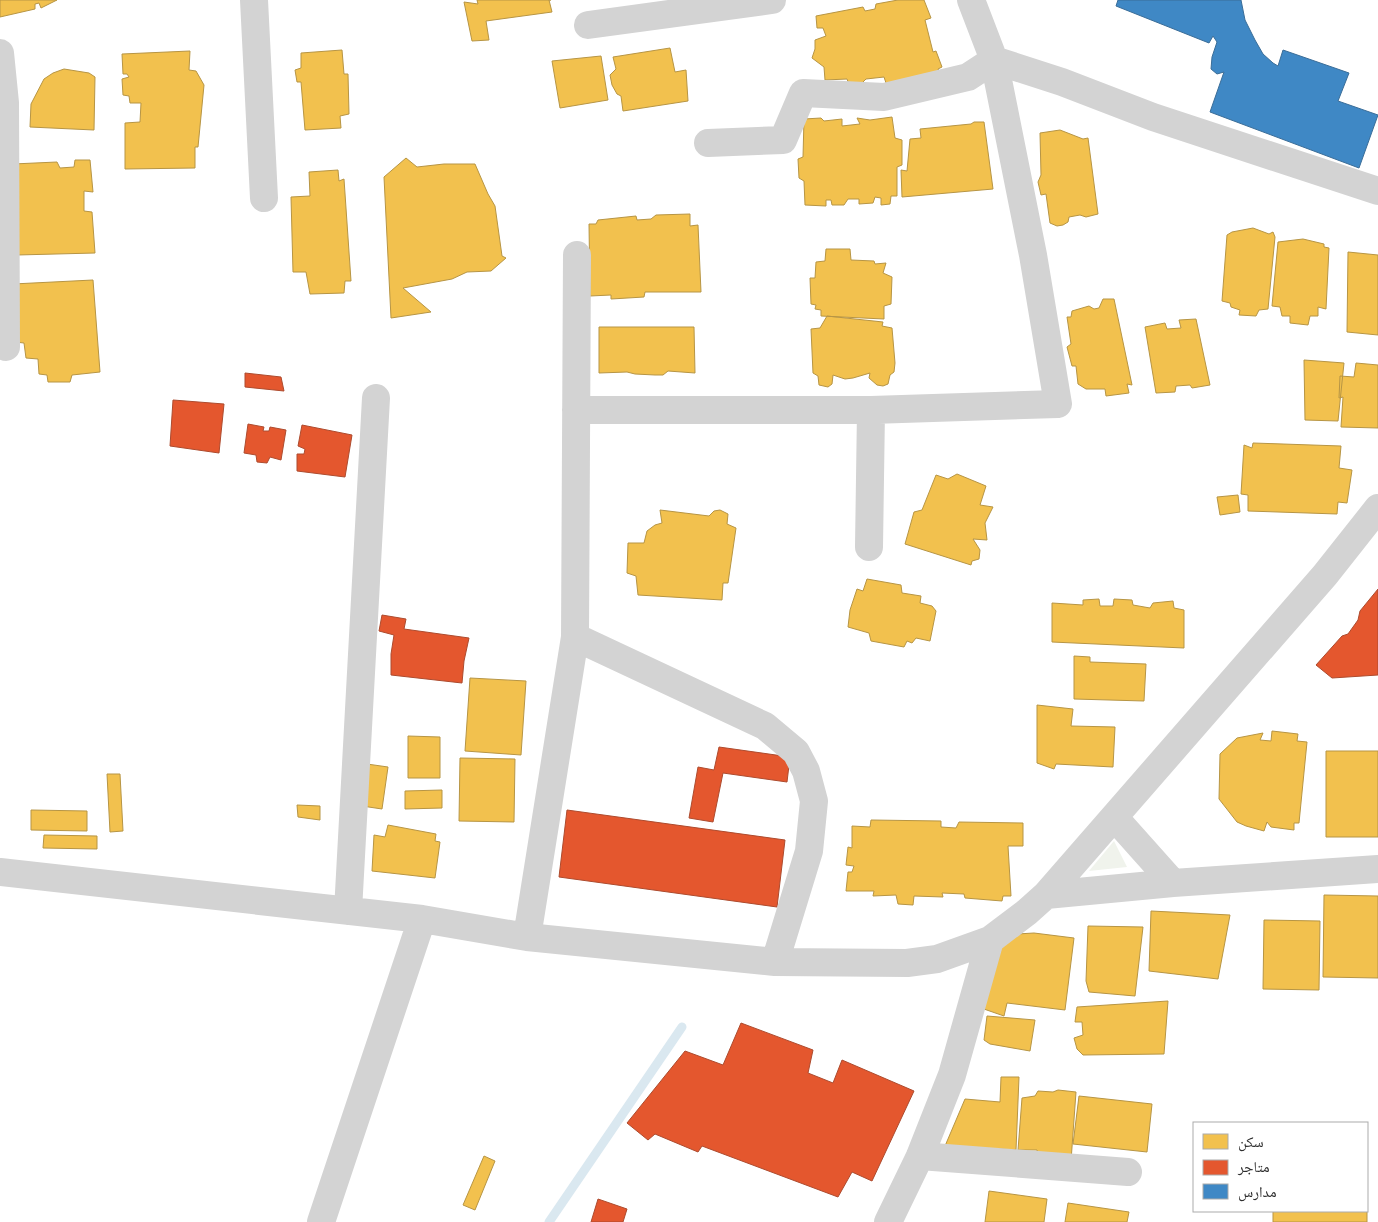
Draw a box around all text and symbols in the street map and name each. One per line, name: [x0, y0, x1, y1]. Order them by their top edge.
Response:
legend: [1193, 1122, 1368, 1212]
text: سكن: [1238, 1131, 1264, 1152]
text: متاجر: [1237, 1156, 1270, 1176]
text: مدارس: [1238, 1181, 1277, 1202]

